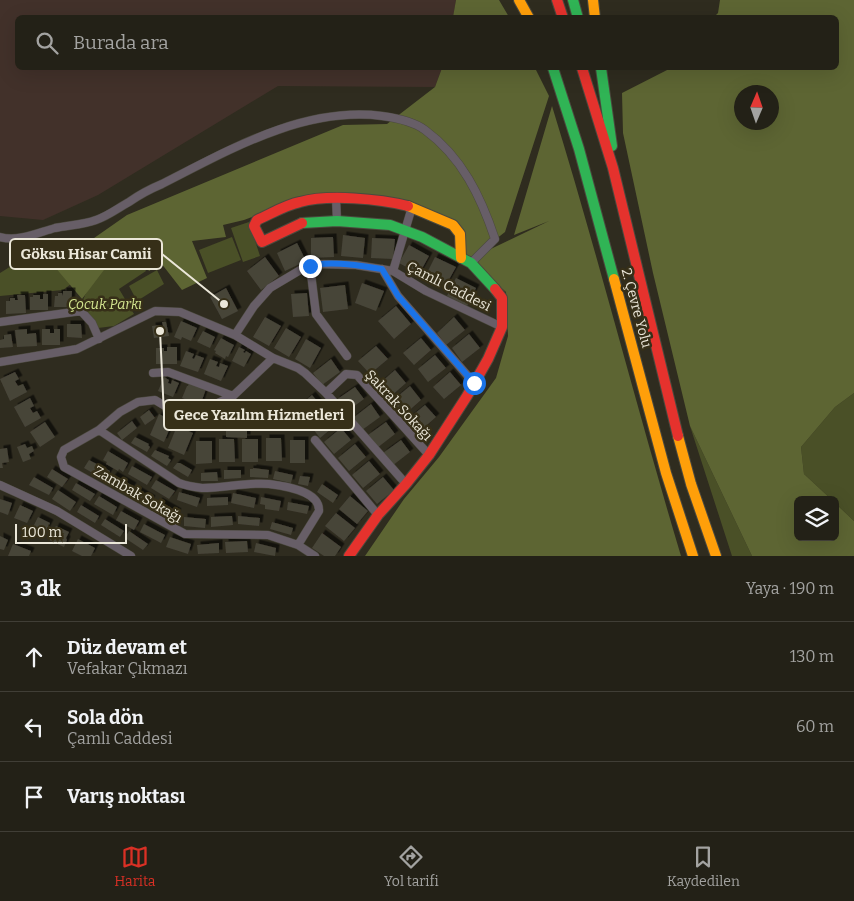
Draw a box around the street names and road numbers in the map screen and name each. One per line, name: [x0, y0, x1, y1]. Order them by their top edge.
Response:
street label: Çamlı Caddesi: [404, 258, 494, 315]
street label: 2. Çevre Yolu: [618, 266, 655, 350]
street label: Şakrak Sokağı: [361, 366, 436, 444]
street label: Zambak Sokağı: [90, 462, 185, 527]

